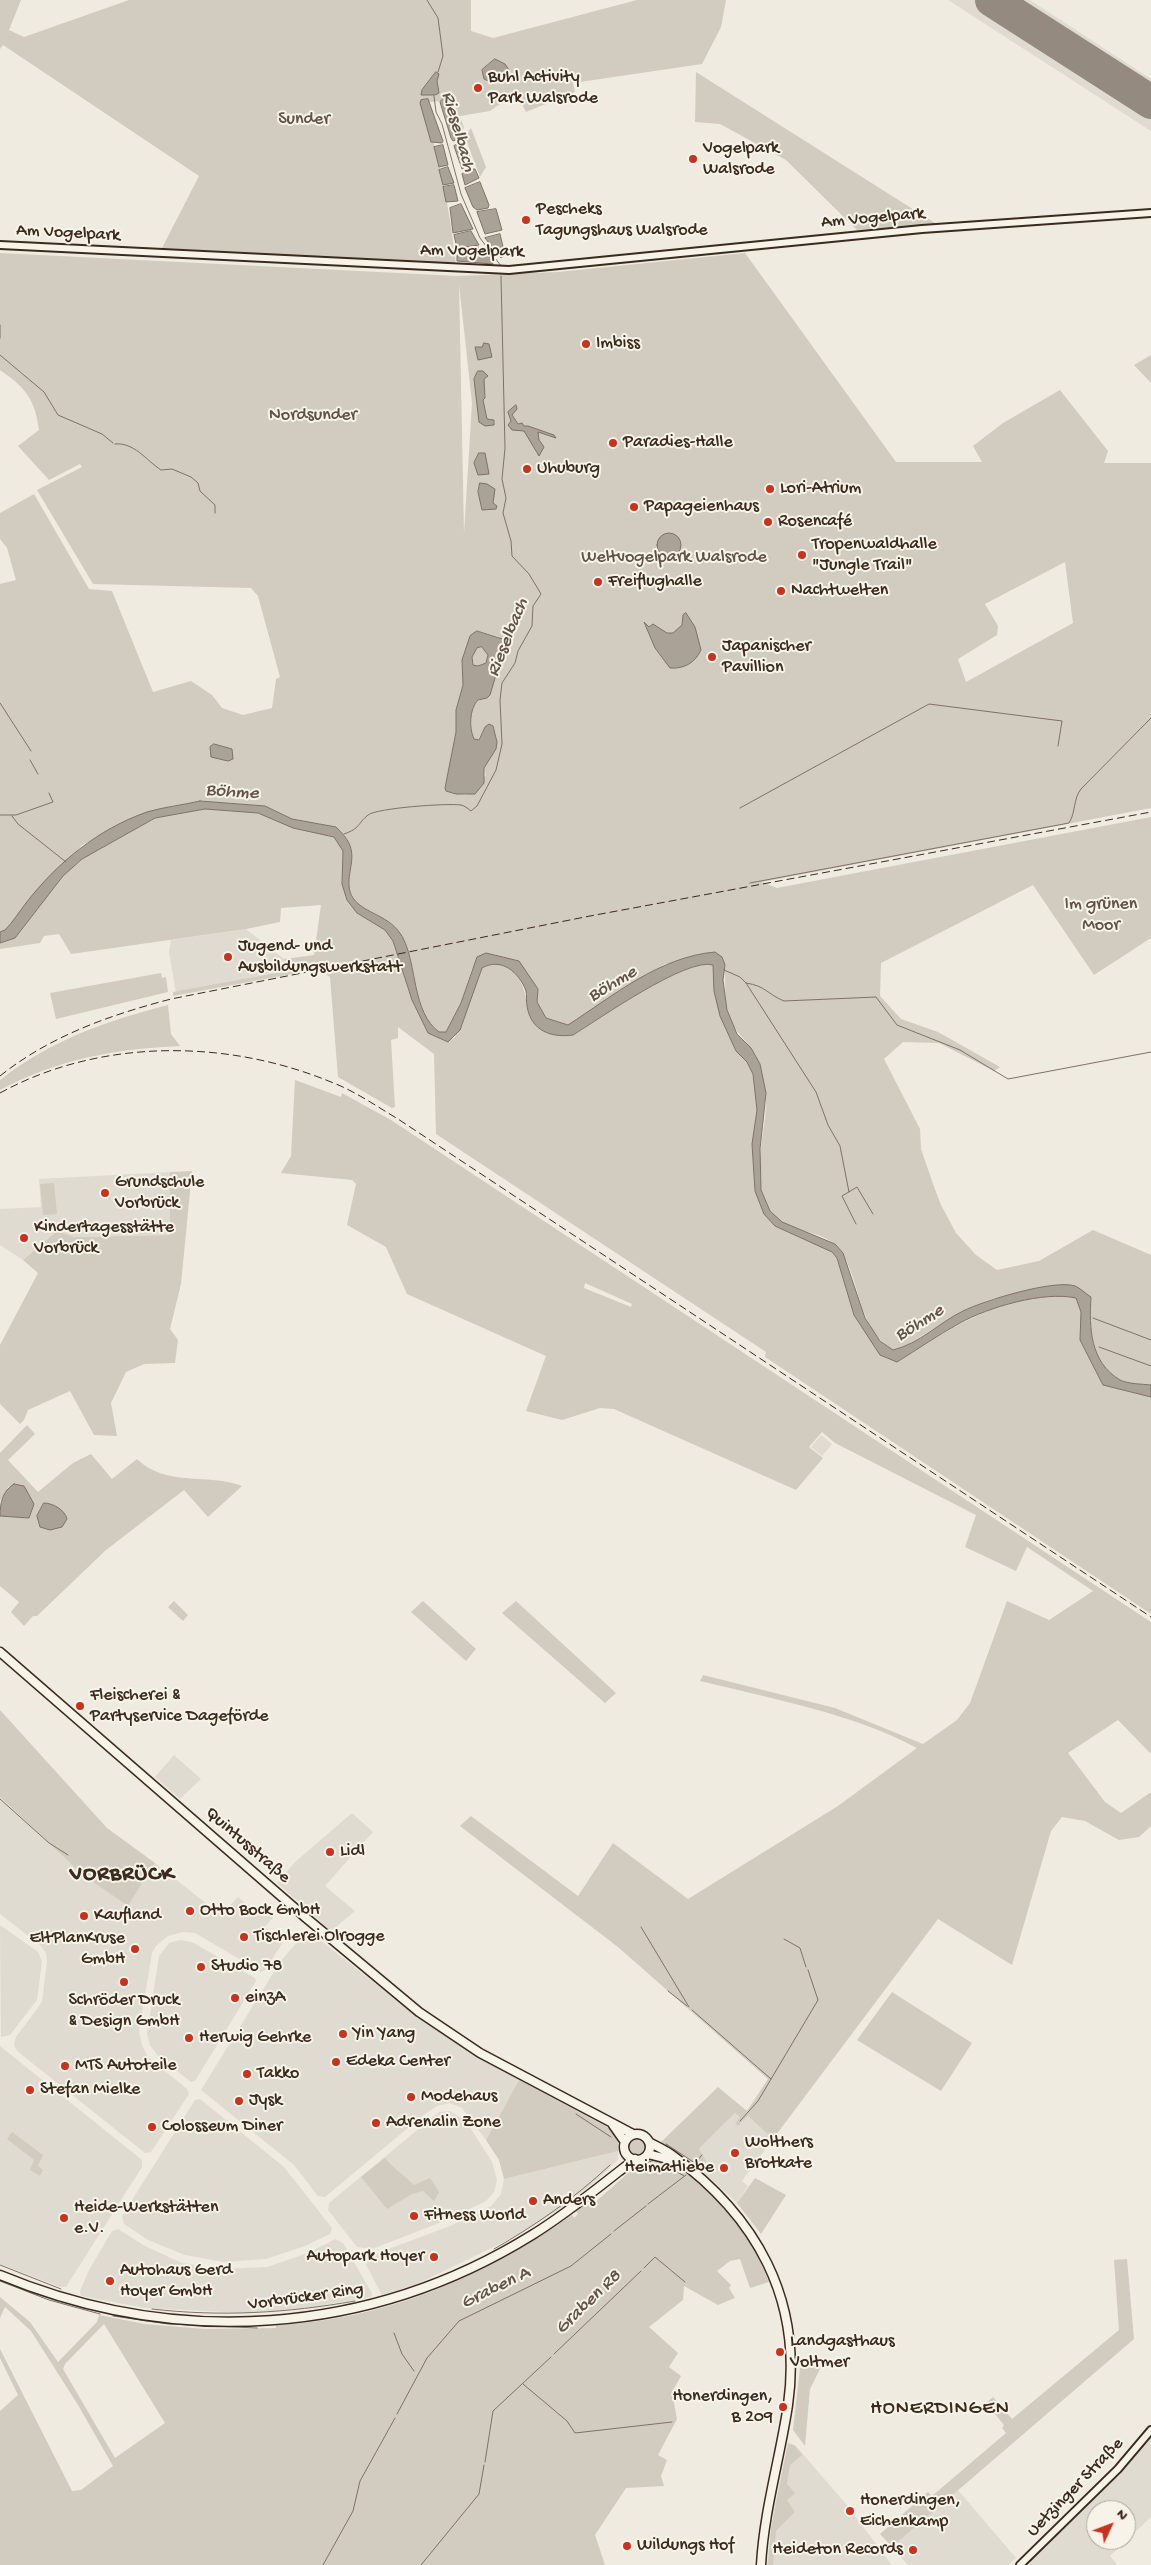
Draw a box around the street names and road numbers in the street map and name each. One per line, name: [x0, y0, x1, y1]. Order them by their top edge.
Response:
street label: Am Vogelpark: [820, 204, 926, 234]
street label: Am Vogelpark: [16, 220, 120, 248]
street label: Am Vogelpark: [420, 240, 524, 264]
street label: Quintusstraße: [200, 1803, 294, 1889]
street label: Vorbrücker Ring: [247, 2279, 365, 2317]
street label: Uetzinger Straße: [1023, 2434, 1129, 2542]

